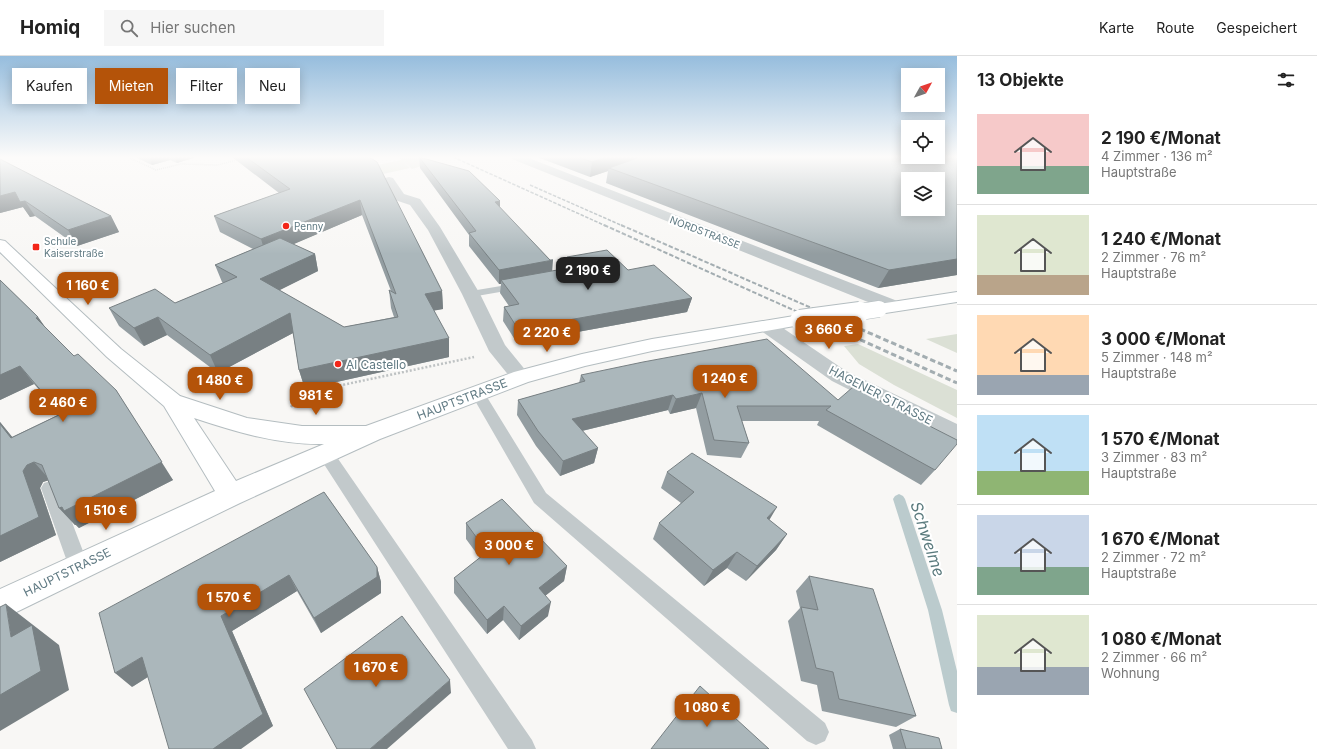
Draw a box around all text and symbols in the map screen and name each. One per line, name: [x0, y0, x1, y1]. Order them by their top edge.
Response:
search box: [104, 10, 384, 46]
text: Homiq: [20, 16, 80, 39]
icon: search: [118, 17, 140, 39]
text: Hier suchen: [150, 18, 236, 37]
text: Karte: [1099, 19, 1134, 36]
text: Route: [1156, 19, 1194, 36]
text: Gespeichert: [1216, 19, 1297, 36]
chip: Kaufen: [12, 68, 87, 104]
chip: Mieten: [95, 68, 168, 104]
chip: Filter: [176, 68, 237, 104]
chip: Neu: [245, 68, 300, 104]
north arrow: [901, 68, 945, 112]
map controls: [901, 68, 945, 216]
icon: filters: [1275, 69, 1297, 91]
text: 13 Objekte: [977, 70, 1064, 90]
button: locate: [901, 120, 945, 164]
text: 2 190 €/Monat: [1101, 128, 1221, 148]
icon: home: [1009, 130, 1057, 178]
text: 4 Zimmer · 136 m²: [1101, 148, 1213, 164]
text: Hauptstraße: [1101, 164, 1177, 180]
button: layers: [901, 172, 945, 216]
street label: NORDSTRASSE: [668, 213, 742, 251]
place label: Penny: [294, 220, 324, 232]
marker: Penny: [281, 221, 291, 231]
text: 1 240 €/Monat: [1101, 229, 1221, 249]
icon: home: [1009, 231, 1057, 279]
place label: Schule Kaiserstraße: [44, 235, 104, 259]
marker: Schule Kaiserstraße: [31, 242, 41, 252]
text: 2 Zimmer · 76 m²: [1101, 249, 1206, 265]
pin: 2 190 €: [551, 257, 625, 291]
text: 2 190 €: [565, 262, 611, 278]
text: Hauptstraße: [1101, 265, 1177, 281]
pin: 1 160 €: [51, 272, 125, 306]
text: 1 160 €: [66, 277, 110, 293]
pin: 3 660 €: [792, 316, 866, 350]
pin: 2 220 €: [510, 319, 584, 353]
text: 3 660 €: [804, 321, 854, 337]
text: 2 220 €: [523, 324, 571, 340]
text: 3 000 €/Monat: [1101, 329, 1226, 349]
icon: home: [1009, 331, 1057, 379]
text: 5 Zimmer · 148 m²: [1101, 349, 1213, 365]
place label: Al Castello: [346, 357, 406, 372]
marker: Al Castello: [333, 359, 343, 369]
street label: HAGENER STRASSE: [827, 362, 935, 428]
pin: 1 240 €: [688, 365, 762, 399]
text: Hauptstraße: [1101, 365, 1177, 381]
pin: 1 480 €: [183, 367, 257, 401]
text: 1 240 €: [702, 370, 748, 386]
text: 1 480 €: [197, 372, 243, 388]
street label: HAUPTSTRASSE: [415, 375, 509, 423]
pin: 981 €: [288, 382, 344, 416]
text: 981 €: [299, 387, 333, 403]
pin: 2 460 €: [26, 389, 100, 423]
text: 2 460 €: [38, 394, 88, 410]
text: 1 570 €/Monat: [1101, 429, 1220, 449]
icon: home: [1009, 431, 1057, 479]
text: 3 Zimmer · 83 m²: [1101, 449, 1207, 465]
text: Hauptstraße: [1101, 465, 1177, 481]
pin: 1 510 €: [69, 497, 143, 531]
water label: Schwelme: [906, 499, 950, 579]
text: 1 510 €: [84, 502, 128, 518]
text: 1 670 €/Monat: [1101, 529, 1220, 549]
icon: home: [1009, 531, 1057, 579]
pin: 3 000 €: [472, 532, 546, 566]
text: 3 000 €: [484, 537, 534, 553]
street label: HAUPTSTRASSE: [21, 544, 113, 600]
text: 2 Zimmer · 72 m²: [1101, 549, 1206, 565]
text: Hauptstraße: [1101, 565, 1177, 581]
pin: 1 570 €: [192, 584, 266, 618]
text: 1 570 €: [206, 589, 252, 605]
text: 1 080 €/Monat: [1101, 629, 1222, 649]
icon: home: [1009, 631, 1057, 679]
text: 2 Zimmer · 66 m²: [1101, 649, 1207, 665]
pin: 1 670 €: [339, 654, 413, 688]
text: 1 670 €: [353, 659, 399, 675]
text: Wohnung: [1101, 665, 1160, 681]
pin: 1 080 €: [670, 694, 744, 728]
text: 1 080 €: [684, 699, 730, 715]

